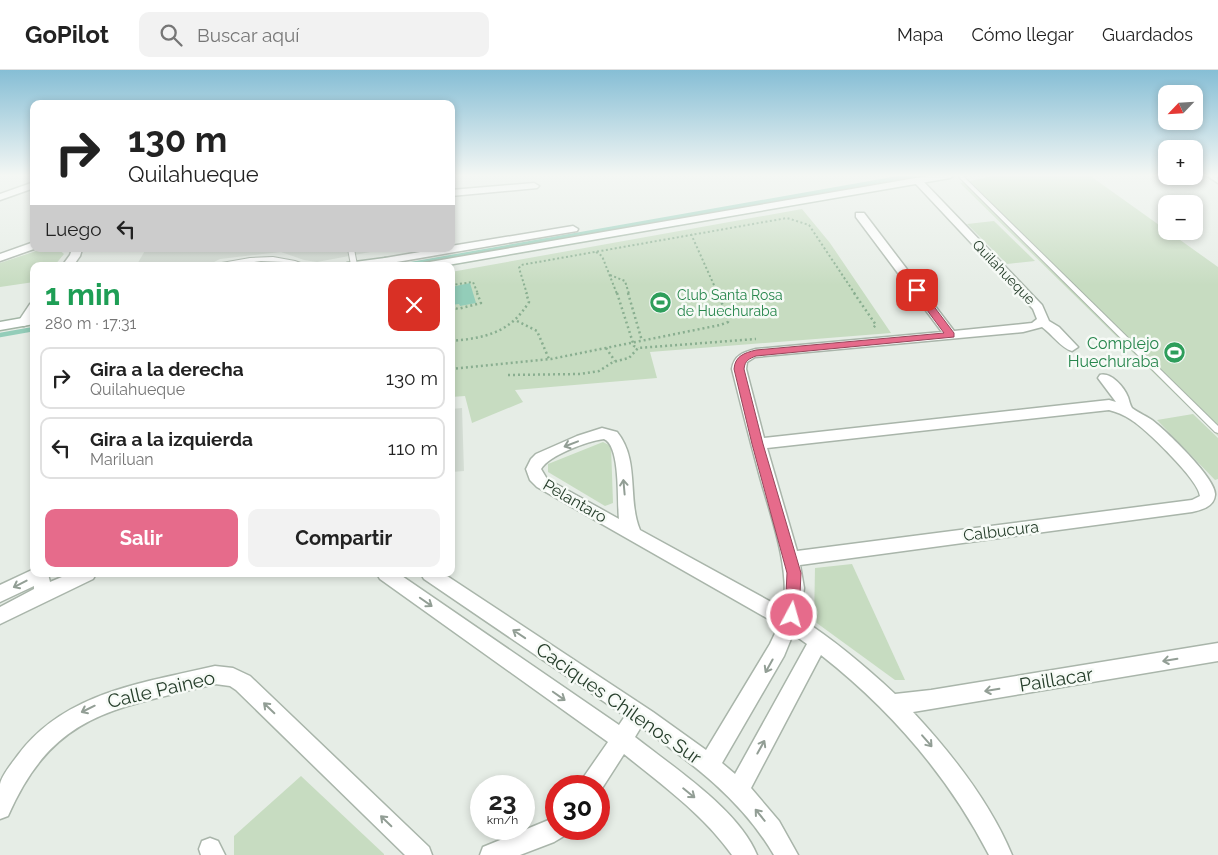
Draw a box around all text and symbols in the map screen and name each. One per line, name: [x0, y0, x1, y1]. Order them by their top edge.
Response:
search box: [139, 12, 489, 57]
text: GoPilot: [25, 20, 109, 49]
icon: search: [157, 21, 185, 49]
text: Buscar aquí: [197, 24, 299, 46]
text: Mapa: [897, 24, 943, 45]
text: Cómo llegar: [971, 24, 1074, 45]
text: Guardados: [1102, 24, 1193, 45]
north arrow: [1158, 85, 1202, 130]
map controls: [1158, 85, 1203, 240]
text: 130 m: [128, 119, 227, 160]
icon: right: [45, 120, 110, 185]
button: +: [1158, 140, 1203, 185]
text: Quilahueque: [128, 161, 259, 187]
button: −: [1158, 195, 1203, 240]
icon: left: [112, 215, 140, 243]
text: Luego: [45, 218, 102, 240]
street label: Quilahueque: [969, 237, 1039, 307]
pin: [896, 269, 938, 311]
icon: arrive: [903, 276, 931, 304]
text: 1 min: [45, 277, 121, 312]
button: close: [388, 279, 440, 331]
place label: Club Santa Rosa de Huechuraba: [677, 287, 783, 319]
sports icon: Club Santa Rosa de Huechuraba: [649, 291, 673, 315]
text: 280 m · 17:31: [45, 314, 136, 333]
place label: Complejo Huechuraba: [1068, 334, 1159, 371]
sports icon: Complejo Huechuraba: [1163, 340, 1187, 364]
text: Gira a la derecha: [90, 358, 244, 380]
icon: right: [47, 364, 75, 392]
text: 130 m: [386, 367, 438, 389]
text: Quilahueque: [90, 380, 185, 399]
text: Gira a la izquierda: [90, 428, 253, 450]
icon: left: [47, 434, 75, 462]
text: 110 m: [388, 437, 438, 459]
one-way arrow: [564, 440, 579, 449]
text: Mariluan: [90, 450, 154, 469]
street label: Pelantaro: [540, 475, 610, 527]
one-way arrow: [619, 480, 629, 496]
button: Salir: [45, 509, 238, 567]
button: Compartir: [248, 509, 440, 567]
street label: Calbucura: [962, 517, 1040, 545]
one-way arrow: [13, 580, 28, 589]
position arrow: [765, 588, 817, 640]
one-way arrow: [419, 597, 433, 607]
one-way arrow: [512, 629, 526, 639]
street label: Caciques Chilenos Sur: [532, 638, 706, 769]
one-way arrow: [1162, 656, 1178, 666]
one-way arrow: [763, 658, 773, 672]
street label: Paillacar: [1018, 662, 1095, 696]
street label: Calle Paineo: [105, 666, 217, 712]
one-way arrow: [985, 685, 1001, 695]
one-way arrow: [552, 691, 566, 701]
one-way arrow: [263, 702, 275, 714]
one-way arrow: [81, 704, 96, 714]
one-way arrow: [921, 734, 932, 747]
one-way arrow: [756, 740, 766, 755]
speed limit sign: 30: [545, 775, 610, 840]
text: 23: [488, 786, 517, 816]
one-way arrow: [682, 787, 695, 798]
one-way arrow: [754, 808, 766, 821]
text: km/h: [487, 813, 518, 827]
one-way arrow: [379, 815, 392, 827]

